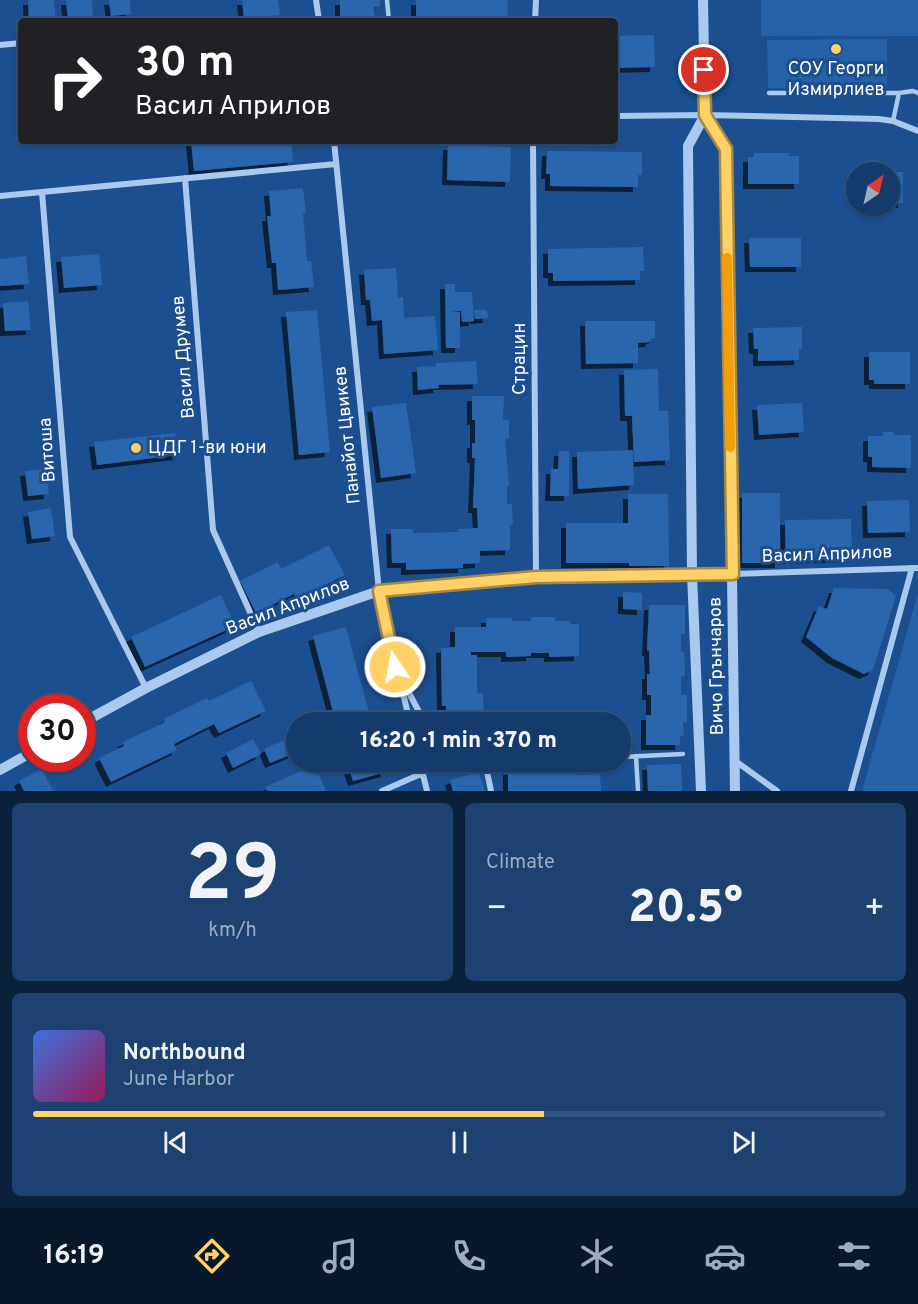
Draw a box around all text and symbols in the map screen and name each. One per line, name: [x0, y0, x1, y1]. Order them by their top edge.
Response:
text: 30 m: [135, 38, 234, 91]
icon: right: [36, 42, 114, 120]
marker: СОУ Георги Измирлиев: [829, 42, 843, 56]
pin: [678, 44, 729, 95]
icon: arrive: [687, 53, 720, 86]
place label: СОУ Георги Измирлиев: [787, 58, 885, 102]
text: Васил Априлов: [135, 90, 331, 124]
north arrow: [846, 162, 900, 216]
map controls: [846, 162, 900, 216]
street label: Васил Друмев: [167, 294, 201, 420]
street label: Страцин: [509, 323, 532, 395]
street label: Панайот Цвикев: [329, 365, 367, 505]
street label: Витоша: [34, 417, 62, 483]
place label: ЦДГ 1-ви юни: [148, 437, 266, 460]
marker: ЦДГ 1-ви юни: [129, 441, 143, 455]
street label: Васил Априлов: [761, 541, 893, 569]
street label: Васил Априлов: [223, 573, 353, 641]
street label: Вичо Грънчаров: [704, 597, 730, 735]
position arrow: [363, 635, 427, 699]
speed limit sign: 30: [18, 694, 96, 772]
text: 16:20 · 1 min · 370 m: [360, 728, 557, 755]
text: 29: [185, 829, 280, 928]
text: Climate: [486, 850, 555, 876]
text: 20.5°: [628, 881, 743, 938]
text: −: [486, 889, 507, 931]
text: +: [864, 889, 885, 931]
text: km/h: [208, 918, 257, 944]
text: Northbound: [123, 1040, 246, 1067]
text: June Harbor: [123, 1067, 235, 1093]
icon: previous: [159, 1126, 192, 1159]
icon: pause: [443, 1126, 476, 1159]
icon: next: [727, 1126, 760, 1159]
icon: directions: [191, 1235, 233, 1277]
icon: music: [319, 1235, 361, 1277]
icon: phone: [448, 1235, 490, 1277]
icon: climate: [576, 1235, 618, 1277]
icon: car: [704, 1235, 746, 1277]
icon: filters: [833, 1235, 875, 1277]
text: 16:19: [43, 1239, 105, 1273]

